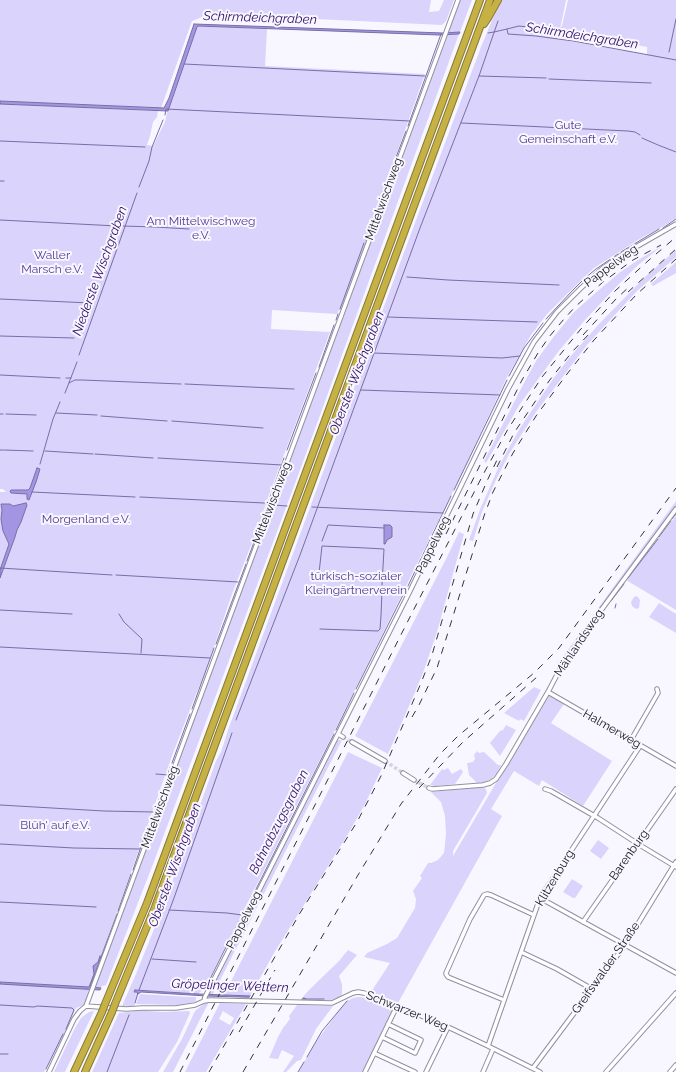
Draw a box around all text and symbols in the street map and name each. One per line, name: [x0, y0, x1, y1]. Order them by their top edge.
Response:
water label: Schirmdeichgraben: [203, 8, 317, 28]
water label: Schirmdeichgraben: [525, 19, 639, 53]
park label: Gute Gemeinschaft e.V.: [519, 118, 617, 146]
street label: Mittelwischweg: [362, 156, 406, 242]
water label: Niederste Wischgraben: [69, 204, 131, 338]
park label: Am Mittelwischweg e.V.: [147, 214, 255, 242]
street label: Pappelweg: [581, 242, 641, 290]
park label: Waller Marsch e.V.: [21, 248, 83, 276]
water label: Oberster Wischgraben: [326, 309, 388, 437]
street label: Mittelwischweg: [250, 460, 294, 546]
park label: Morgenland e.V.: [42, 512, 130, 526]
street label: Pappelweg: [413, 514, 453, 576]
park label: türkisch-sozialer Kleingärtnerverein: [305, 569, 407, 597]
street label: Mählandsweg: [551, 607, 607, 679]
street label: Halmerweg: [580, 707, 644, 751]
street label: Mittelwischweg: [138, 764, 182, 850]
water label: Bahnabzugsgraben: [246, 767, 312, 877]
water label: Oberster Wischgraben: [145, 801, 205, 929]
park label: Blüh' auf e.V.: [20, 818, 90, 832]
street label: Barenburg: [606, 827, 652, 883]
street label: Klitzenburg: [532, 847, 578, 909]
street label: Pappelweg: [223, 889, 265, 951]
street label: Greifswalder Straße: [569, 919, 643, 1017]
water label: Gröpelinger Wettern: [171, 976, 289, 996]
street label: Schwarzer Weg: [364, 988, 450, 1034]

